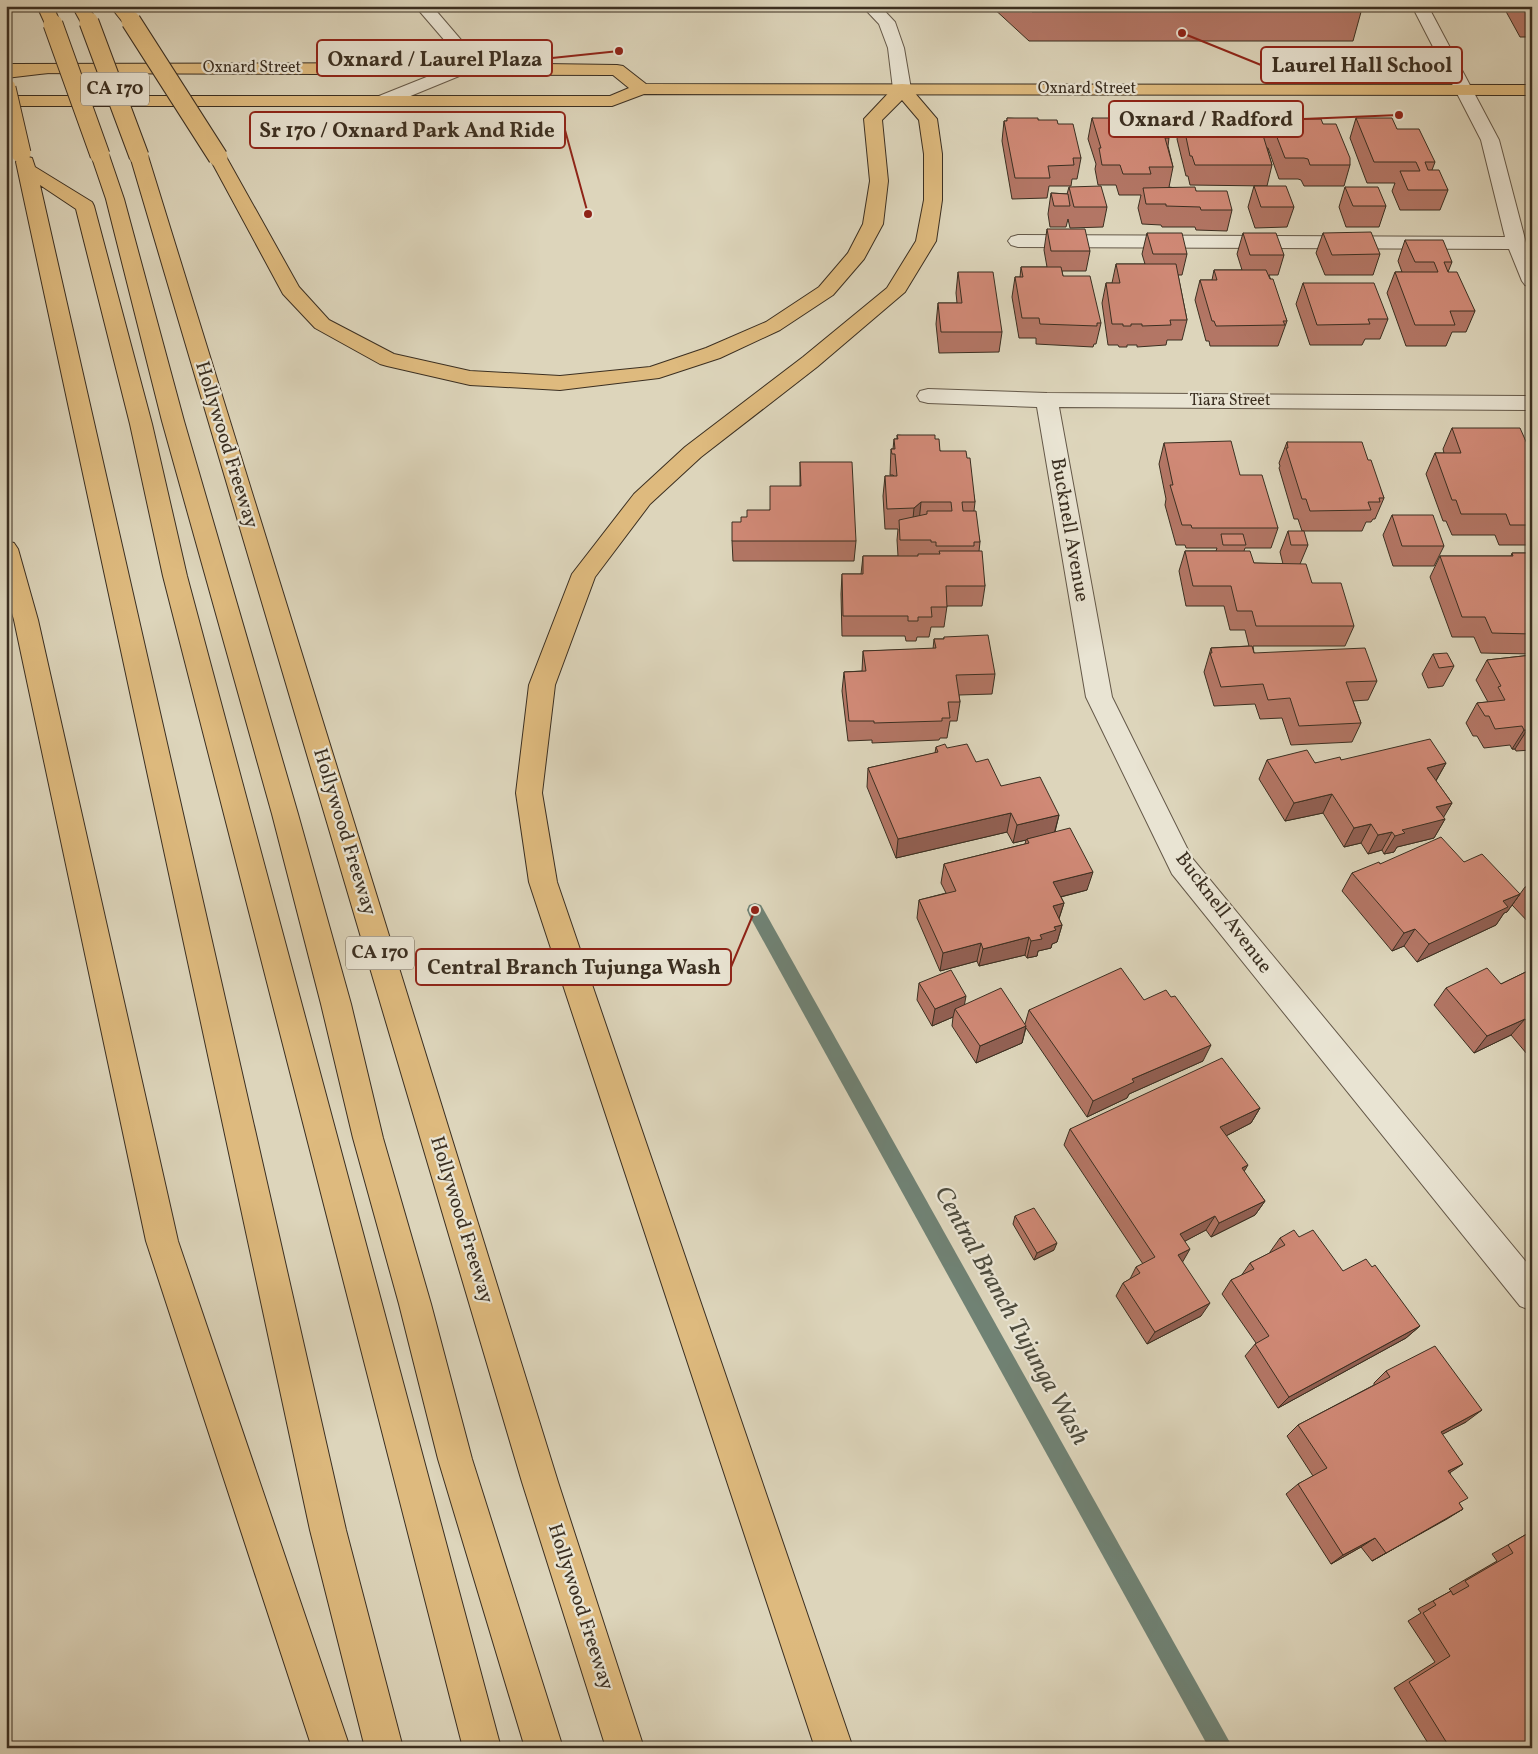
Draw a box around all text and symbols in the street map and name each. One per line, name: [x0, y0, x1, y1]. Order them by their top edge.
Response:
callout: Oxnard / Laurel Plaza: [317, 40, 552, 76]
text: Oxnard / Laurel Plaza: [327, 46, 543, 75]
callout: Laurel Hall School: [1261, 47, 1462, 83]
text: Laurel Hall School: [1272, 52, 1452, 81]
street label: Oxnard Street: [203, 57, 302, 79]
road number: CA 170: [81, 72, 149, 106]
street label: Oxnard Street: [1038, 78, 1137, 100]
callout: Oxnard / Radford: [1109, 101, 1303, 137]
text: Oxnard / Radford: [1119, 106, 1293, 135]
callout: Sr 170 / Oxnard Park And Ride: [250, 112, 565, 148]
text: Sr 170 / Oxnard Park And Ride: [259, 117, 555, 146]
street label: Hollywood Freeway: [187, 358, 265, 532]
street label: Tiara Street: [1189, 390, 1271, 412]
street label: Bucknell Avenue: [1043, 456, 1095, 604]
street label: Hollywood Freeway: [305, 745, 383, 919]
street label: Bucknell Avenue: [1168, 846, 1278, 980]
road number: CA 170: [346, 936, 414, 970]
callout: Central Branch Tujunga Wash: [416, 949, 731, 985]
text: Central Branch Tujunga Wash: [427, 954, 721, 983]
street label: Hollywood Freeway: [422, 1133, 500, 1307]
water label: Central Branch Tujunga Wash: [925, 1180, 1097, 1452]
street label: Hollywood Freeway: [540, 1520, 620, 1694]

